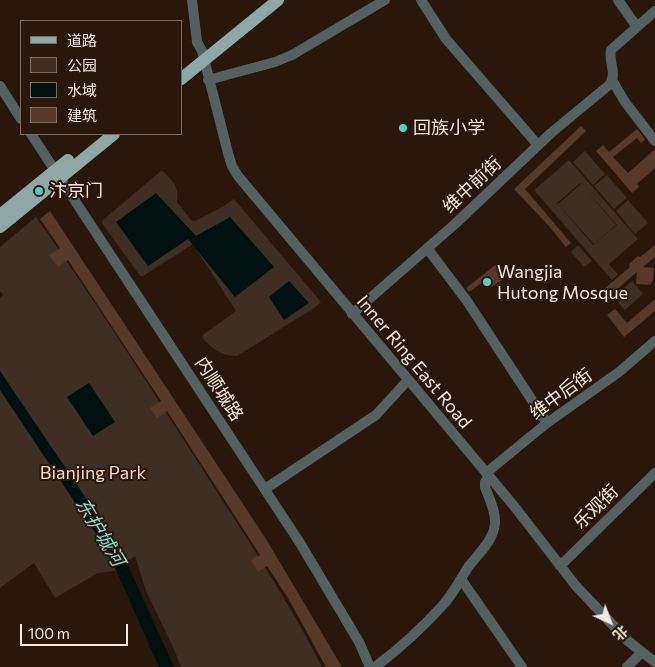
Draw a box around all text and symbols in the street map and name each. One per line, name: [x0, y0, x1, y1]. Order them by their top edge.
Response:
legend: [20, 20, 182, 135]
text: 道路: [67, 31, 97, 49]
text: 公园: [67, 56, 97, 74]
text: 水域: [67, 81, 97, 99]
text: 建筑: [67, 106, 97, 124]
place label: 回族小学: [413, 117, 485, 139]
marker: 回族小学: [397, 122, 409, 134]
street label: 维中前街: [438, 153, 506, 217]
place label: 汴京门: [49, 180, 103, 202]
marker: 汴京门: [33, 185, 45, 197]
place label: Wangjia Hutong Mosque: [497, 261, 628, 304]
marker: Wangjia Hutong Mosque: [481, 276, 493, 288]
street label: Inner Ring East Road: [352, 291, 476, 433]
street label: 内顺城路: [190, 353, 248, 425]
street label: 维中后街: [526, 364, 596, 424]
park label: Bianjing Park: [40, 462, 146, 484]
street label: 乐观街: [569, 480, 623, 534]
water label: 东护城河: [71, 494, 129, 570]
north arrow: [585, 597, 635, 647]
scale bar: [22, 614, 130, 646]
text: 北: [610, 622, 631, 644]
text: 100 m: [28, 624, 70, 642]

